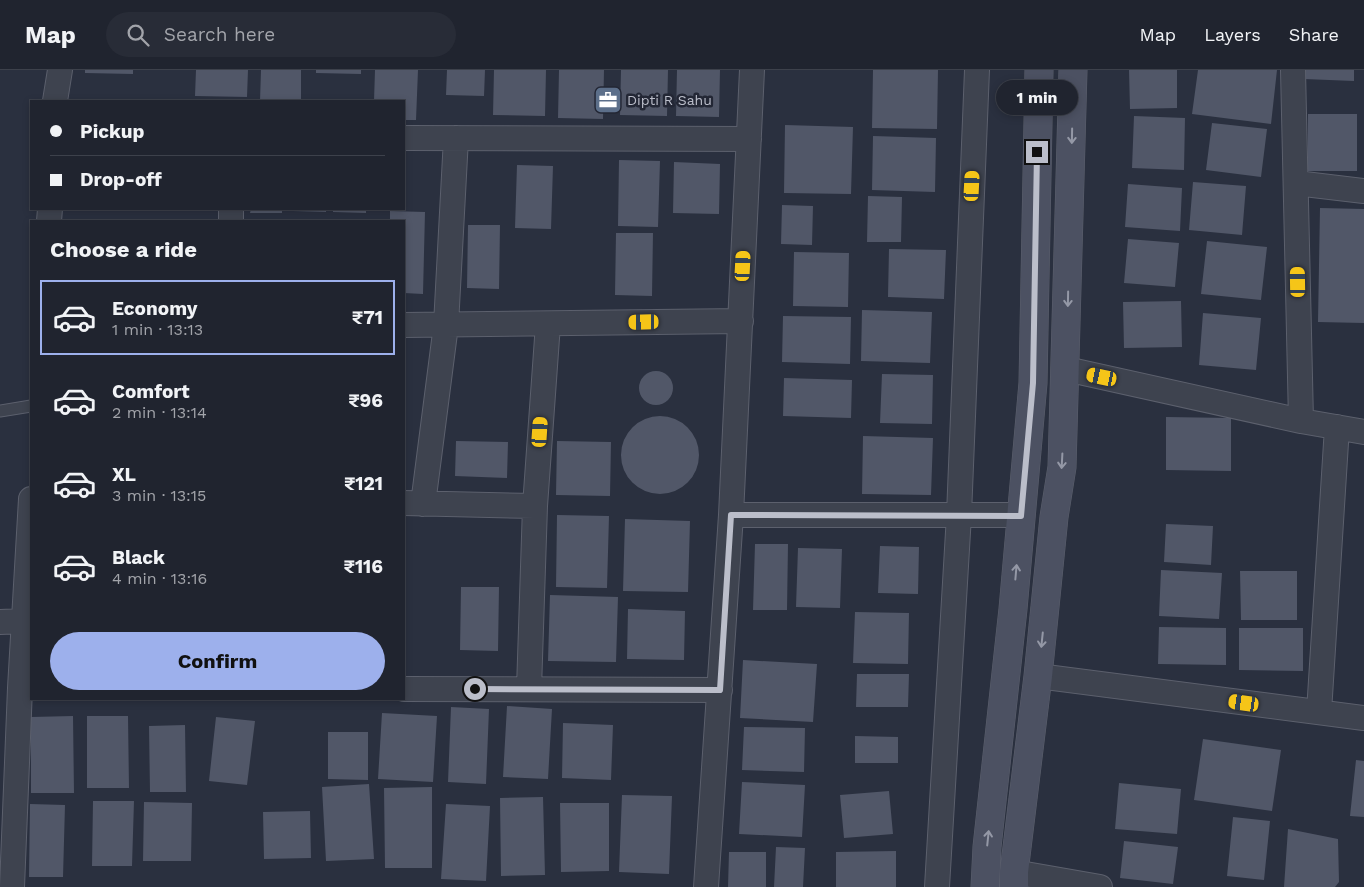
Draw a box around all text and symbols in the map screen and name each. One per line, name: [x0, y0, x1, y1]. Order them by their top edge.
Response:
search box: [106, 12, 456, 57]
text: Map: [25, 21, 76, 49]
icon: search: [124, 21, 152, 49]
text: Search here: [164, 23, 275, 46]
text: Map: [1139, 24, 1176, 45]
text: Layers: [1204, 24, 1261, 45]
text: Share: [1289, 24, 1339, 45]
callout: 1 min: [996, 79, 1078, 114]
office icon: Dipti R Sahu: [593, 85, 623, 115]
text: 1 min: [1016, 88, 1058, 107]
place label: Dipti R Sahu: [627, 92, 712, 108]
text: Pickup: [80, 120, 144, 143]
one-way arrow: [1067, 128, 1076, 144]
route end: [1026, 141, 1048, 163]
text: Drop-off: [80, 168, 162, 191]
car: [963, 171, 980, 201]
text: Choose a ride: [50, 237, 197, 262]
car: [734, 251, 751, 281]
car: [1290, 267, 1305, 297]
one-way arrow: [1063, 290, 1072, 306]
icon: car: [52, 295, 97, 340]
text: Economy: [112, 297, 197, 320]
text: ₹71: [352, 306, 383, 329]
car: [628, 314, 659, 330]
text: 1 min · 13:13: [112, 320, 203, 339]
car: [1085, 367, 1118, 387]
icon: car: [52, 378, 97, 423]
text: Comfort: [112, 380, 190, 403]
text: ₹96: [348, 389, 383, 412]
text: 2 min · 13:14: [112, 403, 207, 422]
car: [531, 417, 548, 447]
one-way arrow: [1058, 453, 1067, 469]
icon: car: [52, 461, 97, 506]
text: XL: [112, 463, 136, 486]
text: ₹121: [344, 472, 383, 495]
text: 3 min · 13:15: [112, 486, 206, 505]
icon: car: [52, 544, 97, 589]
text: Black: [112, 546, 165, 569]
text: ₹116: [343, 555, 383, 578]
one-way arrow: [1012, 565, 1021, 581]
text: 4 min · 13:16: [112, 569, 207, 588]
button: Confirm: [50, 632, 385, 690]
one-way arrow: [1037, 632, 1047, 648]
route start: [464, 678, 486, 700]
car: [1228, 693, 1259, 713]
one-way arrow: [983, 831, 993, 847]

